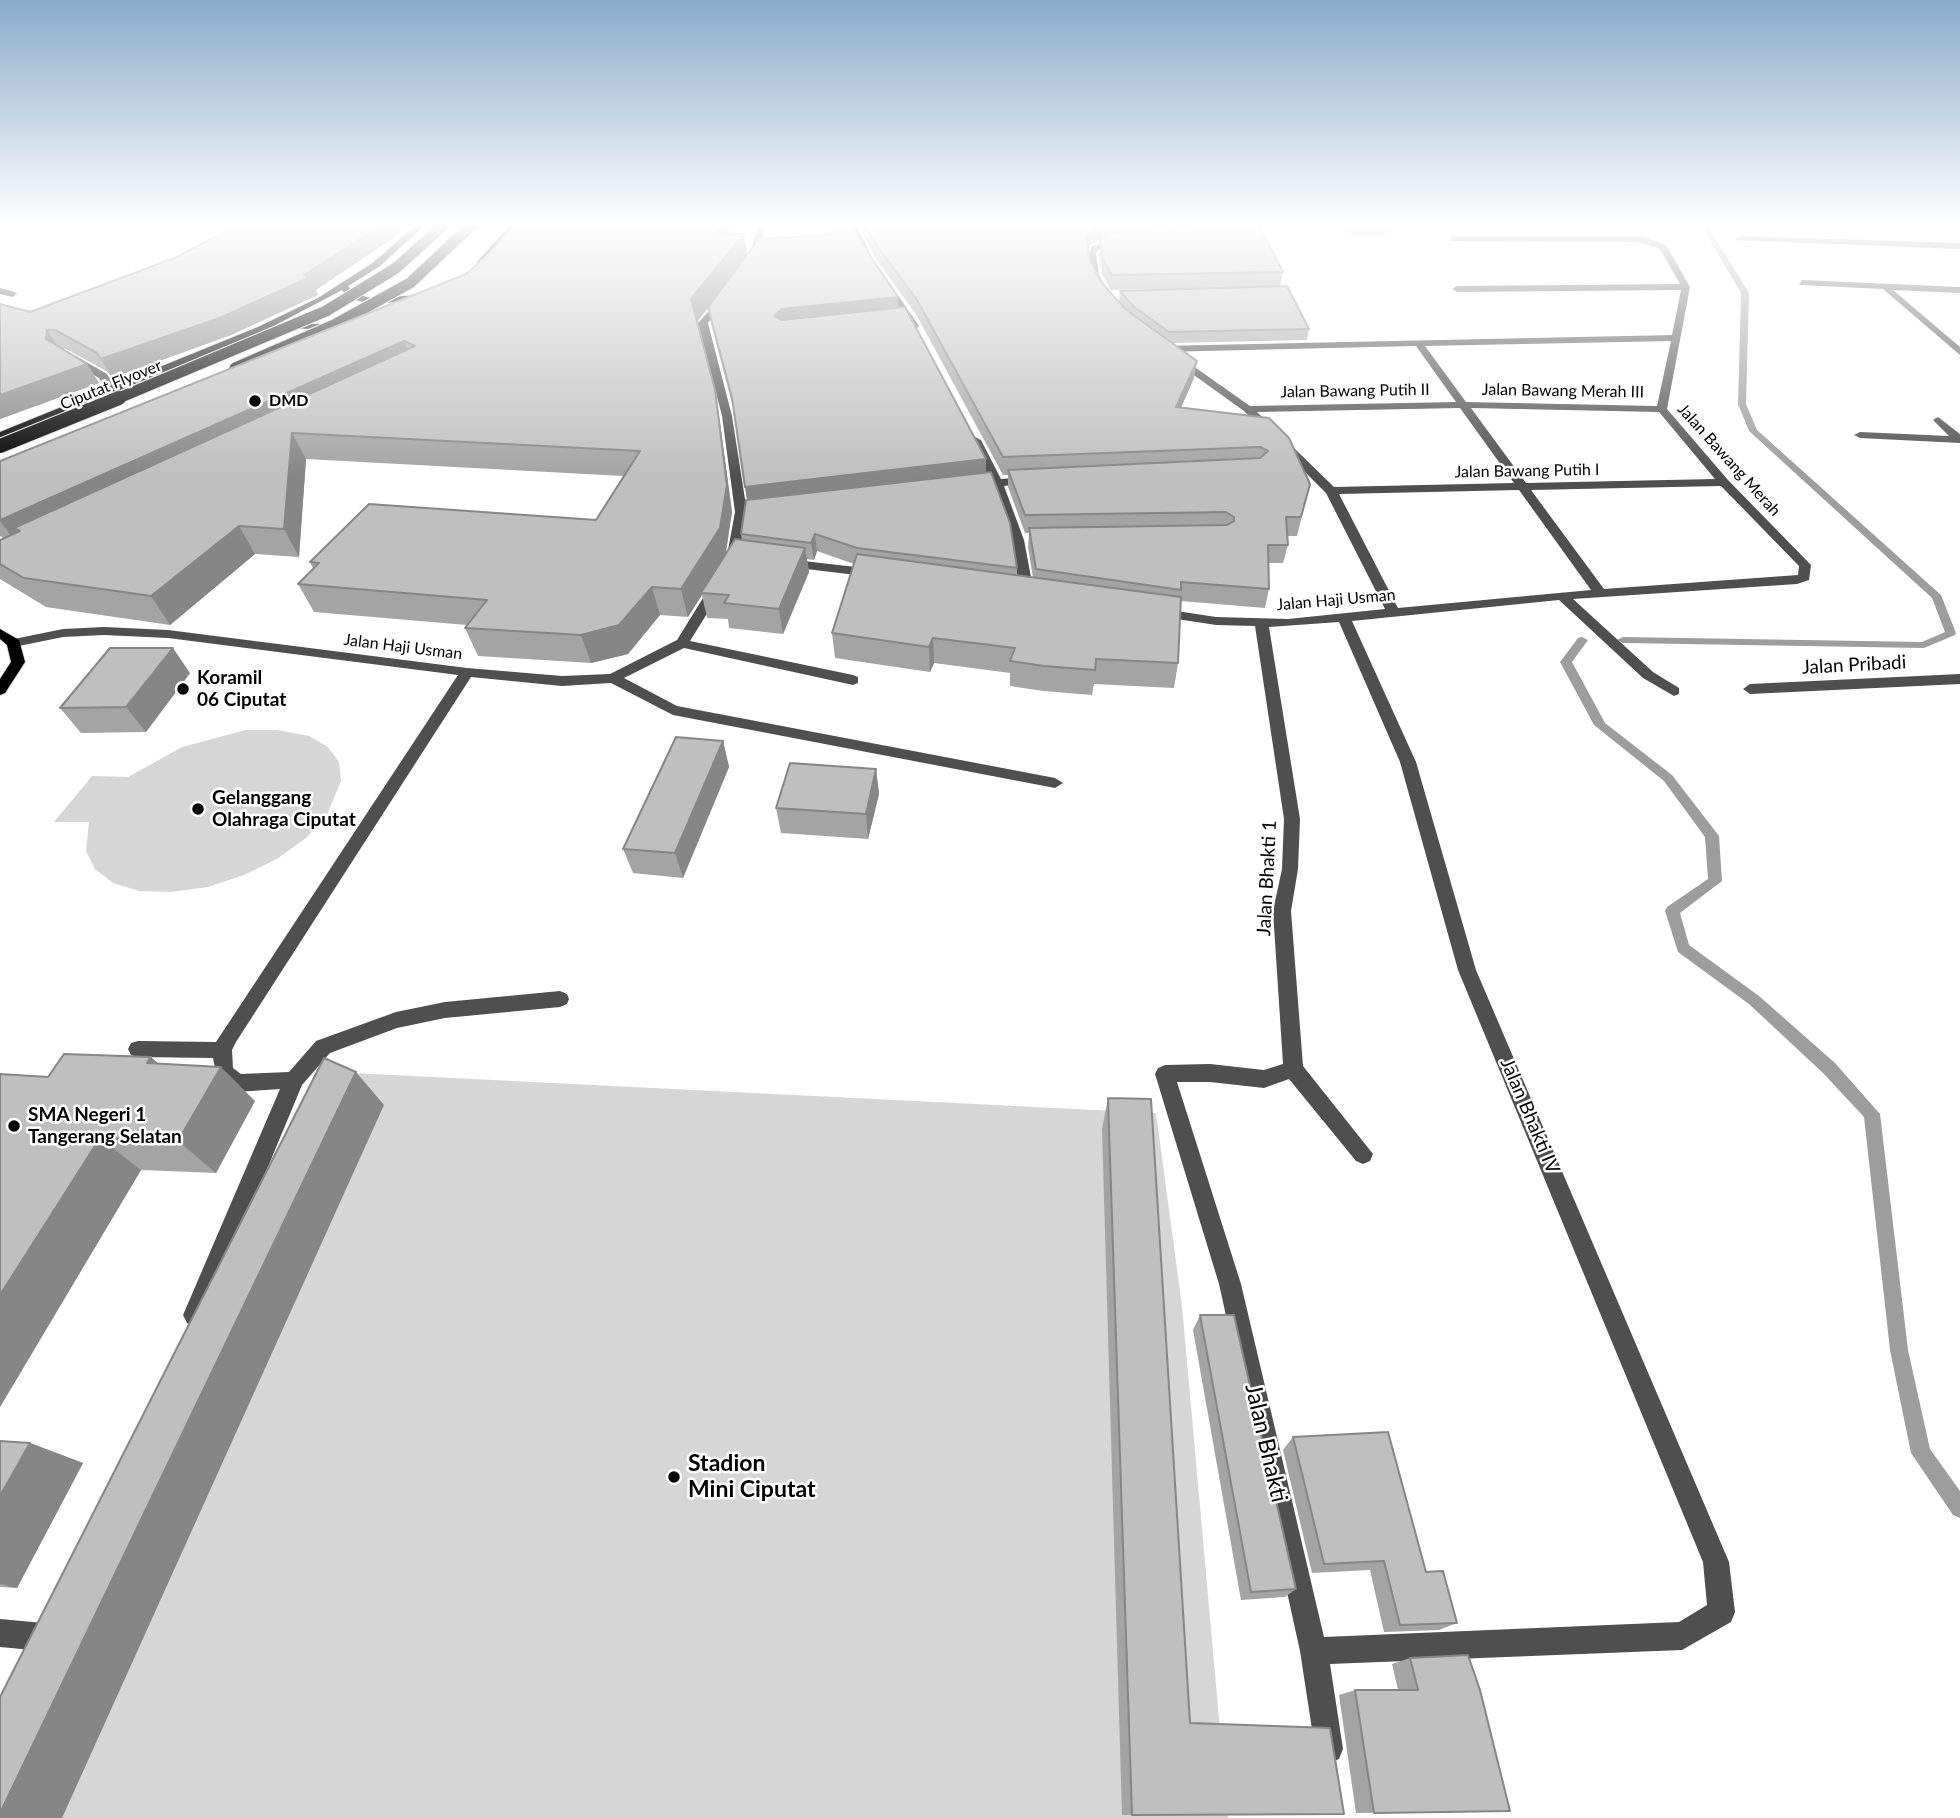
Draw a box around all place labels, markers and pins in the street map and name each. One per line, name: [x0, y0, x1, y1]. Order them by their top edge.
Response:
place label: DMD: [269, 391, 308, 411]
marker: DMD: [247, 393, 263, 409]
place label: Koramil 06 Ciputat: [197, 667, 286, 711]
marker: Koramil 06 Ciputat: [175, 681, 191, 697]
place label: Gelanggang Olahraga Ciputat: [212, 787, 356, 831]
marker: Gelanggang Olahraga Ciputat: [190, 801, 206, 817]
place label: SMA Negeri 1 Tangerang Selatan: [28, 1104, 182, 1148]
marker: SMA Negeri 1 Tangerang Selatan: [6, 1118, 22, 1134]
place label: Stadion Mini Ciputat: [688, 1450, 816, 1504]
marker: Stadion Mini Ciputat: [666, 1469, 682, 1485]

